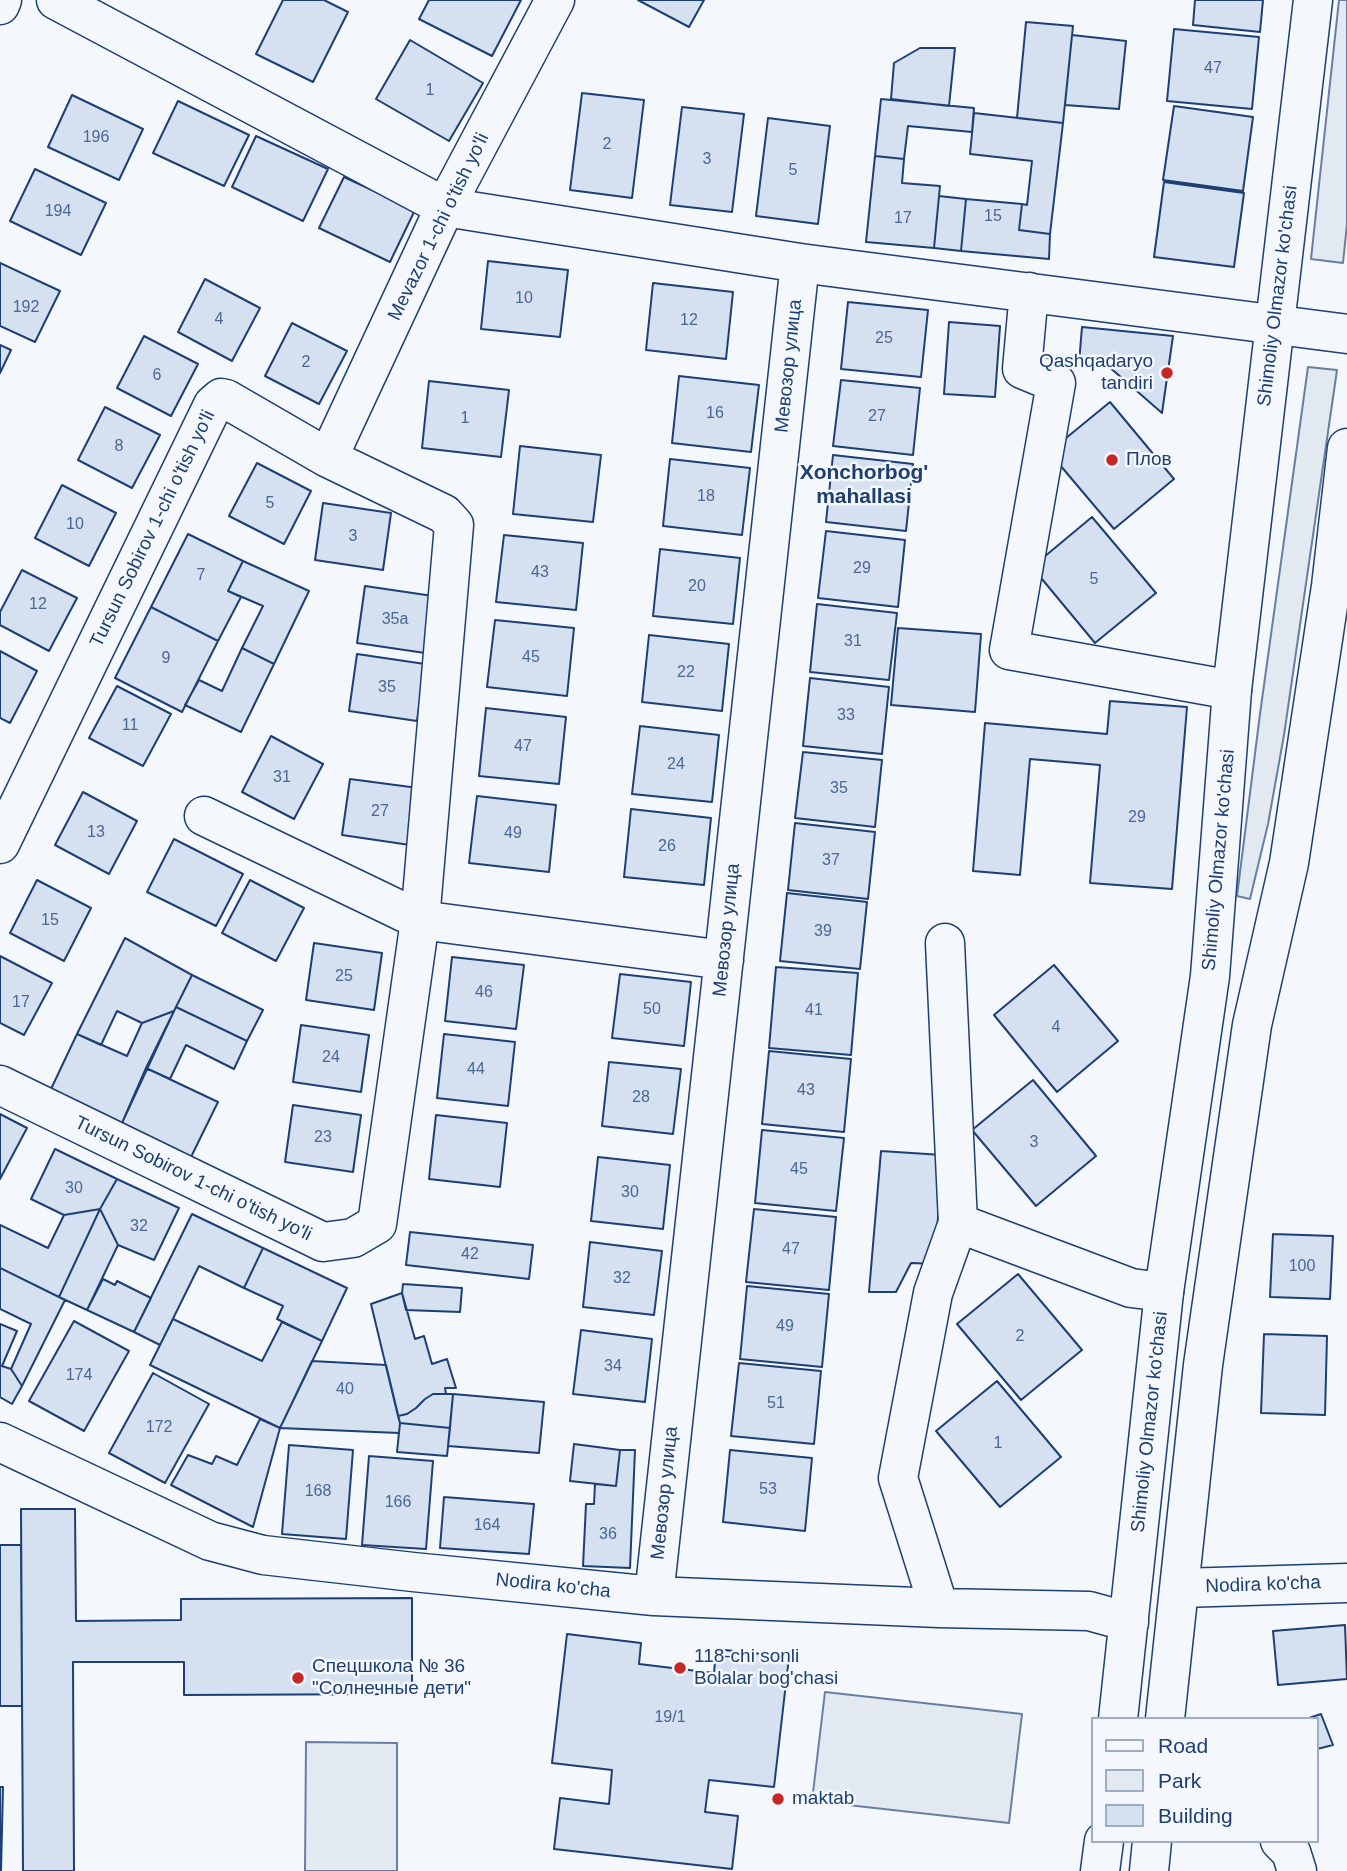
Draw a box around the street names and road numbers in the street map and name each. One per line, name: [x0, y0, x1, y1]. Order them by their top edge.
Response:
street label: Mevazor 1-chi o'tish yo'li: [384, 130, 494, 324]
street label: Shimoliy Olmazor ko'chasi: [1253, 184, 1303, 408]
street label: Мевозор улица: [771, 298, 807, 434]
street label: Tursun Sobirov 1-chi o'tish yo'li: [86, 407, 220, 651]
street label: Shimoliy Olmazor ko'chasi: [1198, 748, 1240, 972]
street label: Мевозор улица: [709, 862, 745, 998]
street label: Tursun Sobirov 1-chi o'tish yo'li: [71, 1112, 315, 1246]
street label: Shimoliy Olmazor ko'chasi: [1127, 1310, 1173, 1534]
street label: Мевозор улица: [647, 1425, 683, 1561]
street label: Nodira ko'cha: [494, 1569, 612, 1603]
street label: Nodira ko'cha: [1205, 1572, 1321, 1598]

